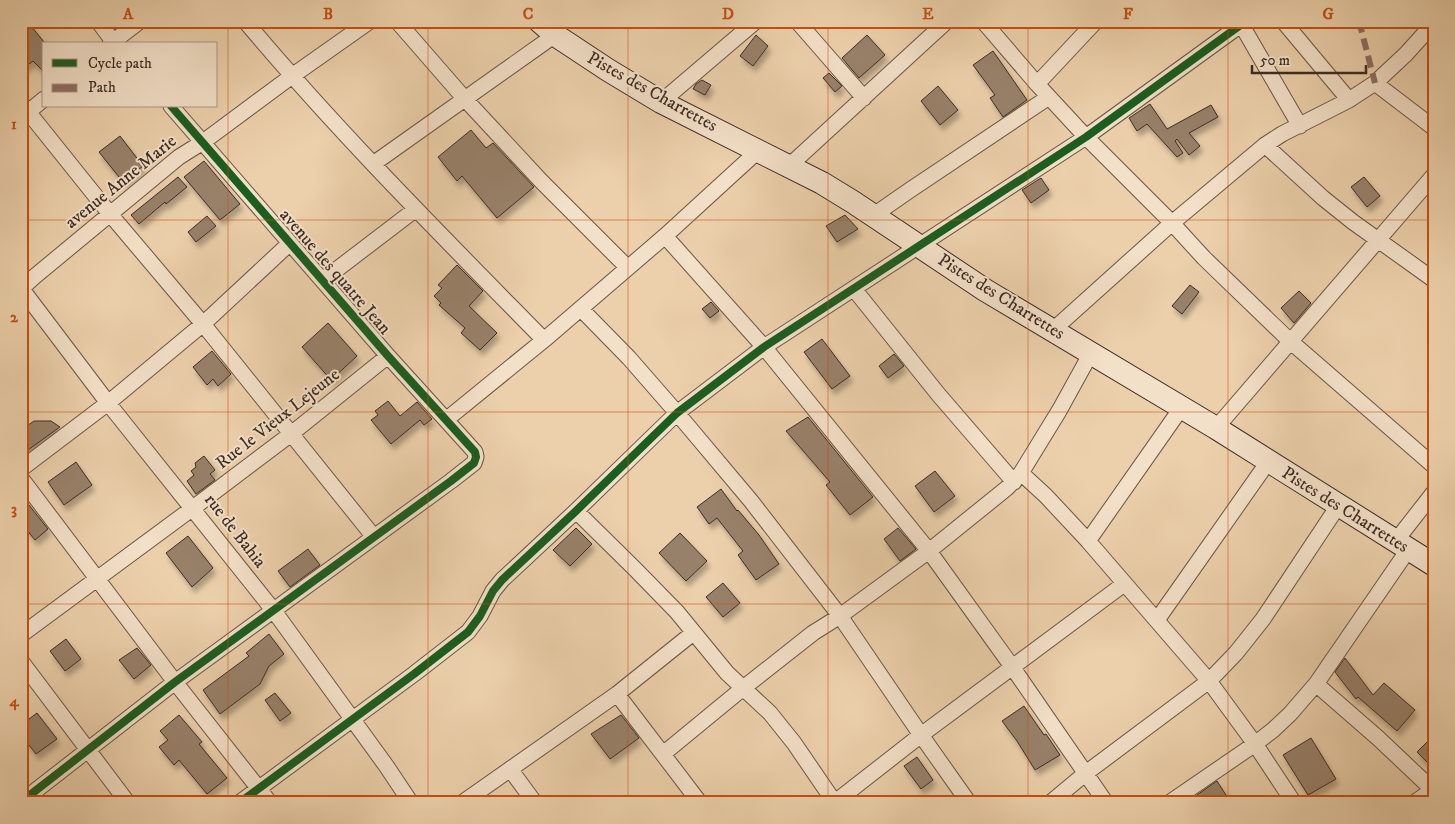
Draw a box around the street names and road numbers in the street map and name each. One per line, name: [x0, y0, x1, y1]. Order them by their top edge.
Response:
street label: Pistes des Charrettes: [583, 47, 721, 137]
street label: avenue Anne Marie: [61, 130, 181, 234]
street label: avenue des quatre Jean: [275, 205, 396, 340]
street label: Pistes des Charrettes: [934, 249, 1068, 345]
street label: Rue le Vieux Lejeune: [212, 364, 344, 474]
street label: Pistes des Charrettes: [1278, 462, 1412, 558]
street label: rue de Bahia: [199, 490, 271, 573]

